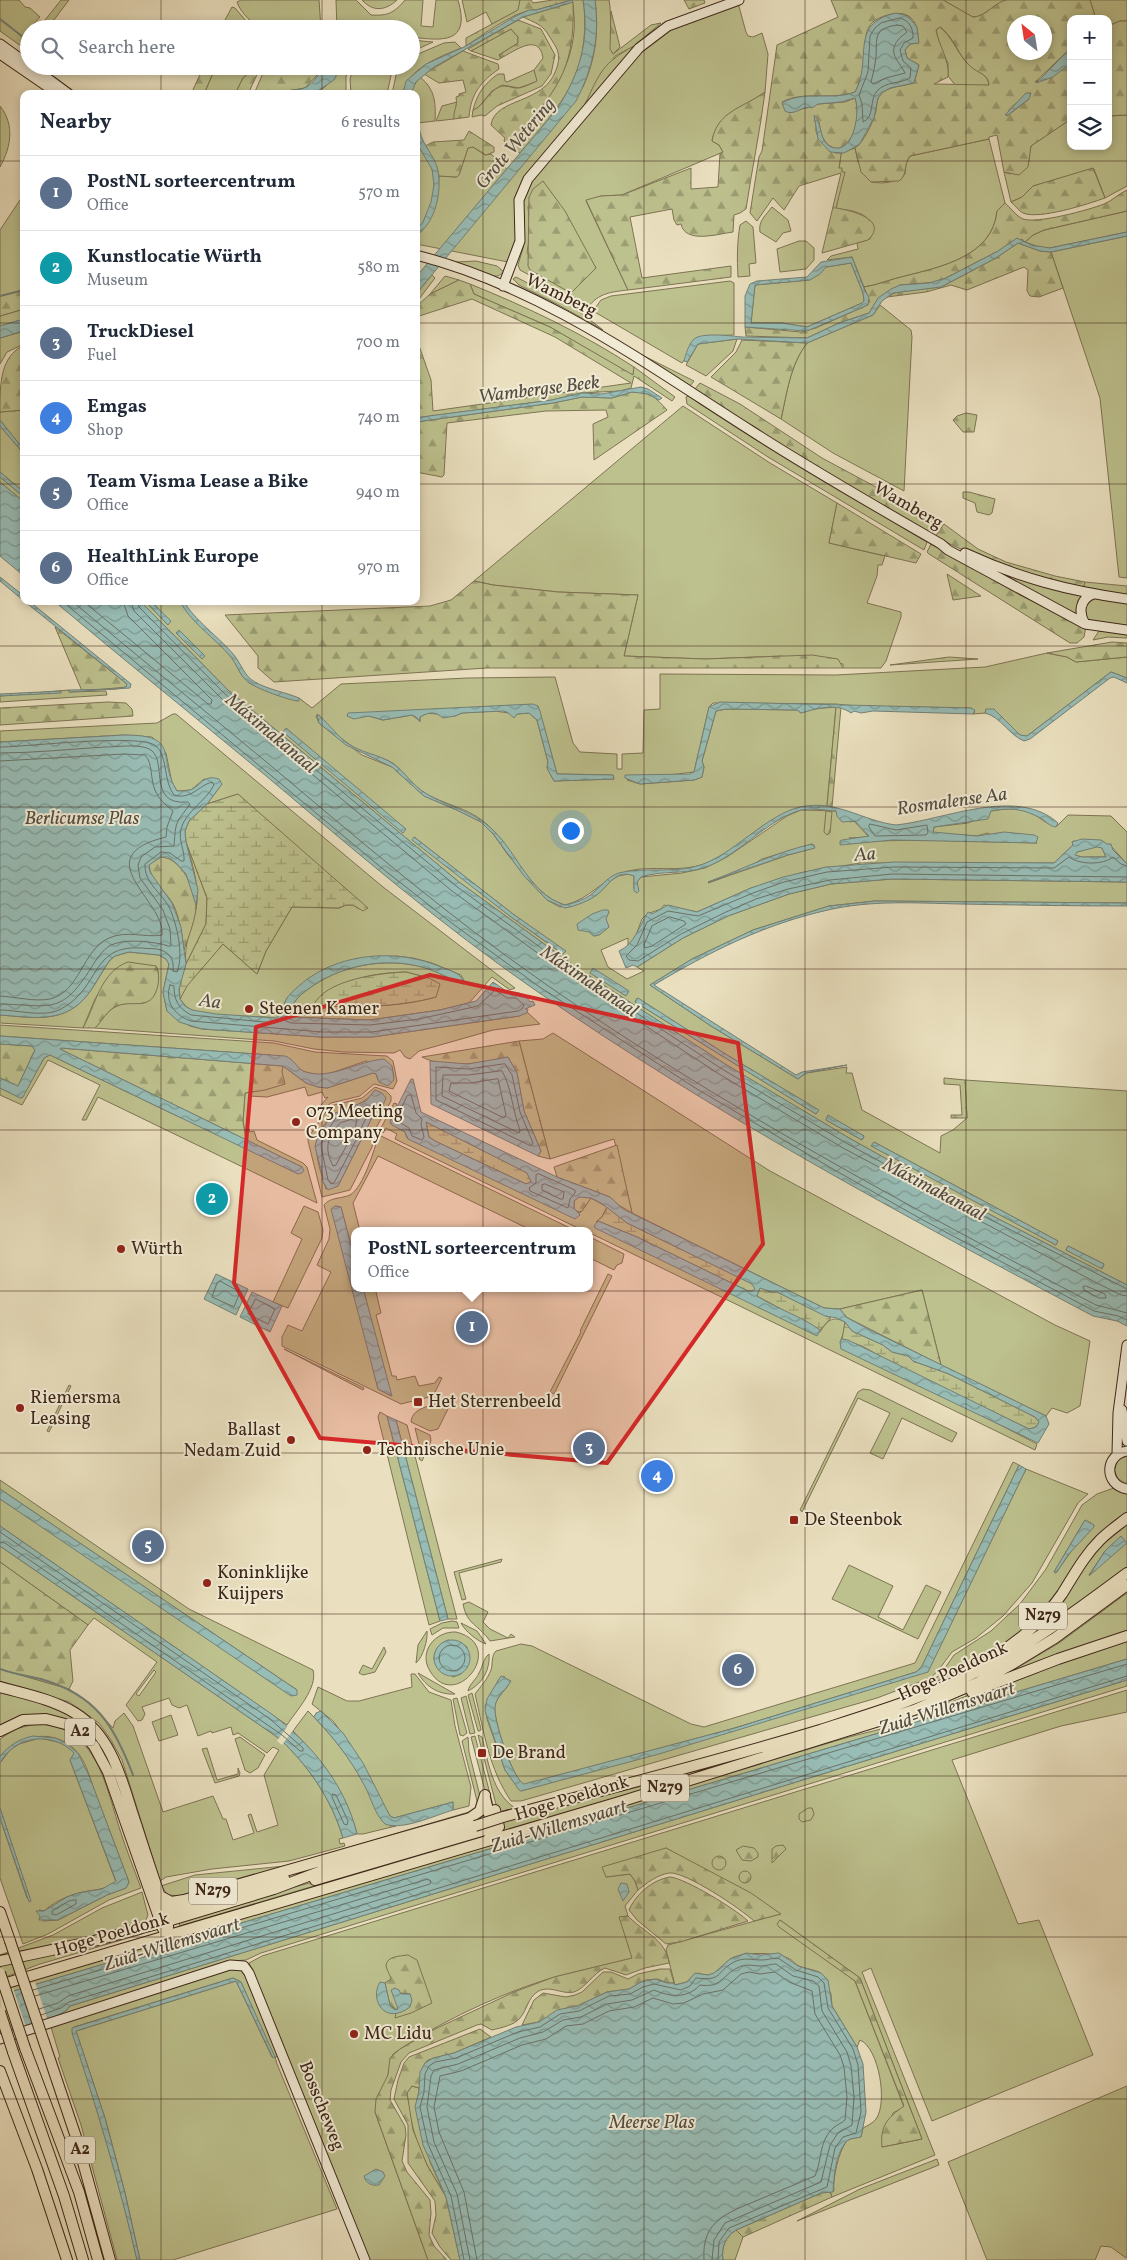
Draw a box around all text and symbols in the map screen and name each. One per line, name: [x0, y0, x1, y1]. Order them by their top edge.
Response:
north arrow: [1007, 15, 1052, 60]
map controls: [1067, 15, 1112, 150]
button: +: [1067, 15, 1112, 60]
search box: [20, 20, 420, 75]
icon: search: [38, 34, 66, 62]
text: Search here: [78, 35, 175, 61]
button: −: [1067, 60, 1112, 105]
water label: Grote Wetering: [470, 93, 562, 195]
button: layers: [1067, 105, 1112, 150]
text: Nearby: [40, 108, 111, 137]
text: 6 results: [341, 112, 400, 134]
text: PostNL sorteercentrum: [87, 169, 296, 195]
text: 1: [53, 182, 59, 204]
text: 570 m: [358, 182, 400, 204]
text: Office: [87, 195, 129, 217]
text: Kunstlocatie Würth: [87, 244, 262, 270]
text: 2: [52, 257, 60, 279]
text: 580 m: [357, 257, 400, 279]
street label: Wamberg: [521, 268, 601, 324]
text: Museum: [87, 270, 148, 292]
text: TruckDiesel: [87, 319, 194, 345]
text: 3: [52, 332, 60, 354]
text: 700 m: [356, 332, 400, 354]
text: Fuel: [87, 345, 117, 367]
water label: Wambergse Beek: [477, 370, 601, 410]
text: Emgas: [87, 394, 147, 420]
text: 4: [51, 407, 61, 429]
text: 740 m: [358, 407, 400, 429]
text: Shop: [87, 420, 123, 442]
text: Team Visma Lease a Bike: [87, 469, 308, 495]
street label: Wamberg: [868, 476, 948, 536]
text: 5: [52, 482, 60, 504]
text: 940 m: [356, 482, 400, 504]
text: Office: [87, 495, 129, 517]
text: HealthLink Europe: [87, 544, 259, 570]
text: 6: [52, 557, 60, 579]
text: 970 m: [358, 557, 400, 579]
text: Office: [87, 570, 129, 592]
water label: Máximakanaal: [219, 687, 323, 780]
water label: Rosmalense Aa: [895, 781, 1009, 823]
water label: Berlicumse Plas: [25, 806, 139, 832]
your location: [558, 818, 584, 844]
water label: Aa: [852, 841, 877, 869]
water label: Máximakanaal: [534, 939, 643, 1024]
water label: Aa: [196, 987, 223, 1016]
place label: Steenen Kamer: [259, 997, 379, 1022]
marker: Steenen Kamer: [243, 1003, 255, 1015]
place label: 073 Meeting Company: [306, 1100, 403, 1146]
marker: 073 Meeting Company: [290, 1116, 302, 1128]
water label: Máximakanaal: [877, 1152, 990, 1228]
pin: 2: [196, 1180, 228, 1218]
popup: [351, 1227, 593, 1292]
text: PostNL sorteercentrum: [368, 1236, 576, 1262]
place label: Würth: [131, 1237, 183, 1262]
marker: Würth: [115, 1243, 127, 1255]
text: Office: [368, 1262, 409, 1284]
pin: 1: [456, 1308, 488, 1346]
place label: Riemersma Leasing: [30, 1386, 121, 1432]
place label: Het Sterrenbeeld: [428, 1390, 561, 1415]
marker: Het Sterrenbeeld: [412, 1396, 424, 1408]
marker: Riemersma Leasing: [14, 1402, 26, 1414]
place label: Ballast Nedam Zuid: [183, 1418, 281, 1464]
pin: 3: [573, 1429, 605, 1467]
marker: Ballast Nedam Zuid: [285, 1434, 297, 1446]
place label: Technische Unie: [377, 1438, 504, 1463]
marker: Technische Unie: [361, 1444, 373, 1456]
pin: 4: [641, 1457, 673, 1495]
place label: De Steenbok: [804, 1508, 902, 1533]
marker: De Steenbok: [788, 1514, 800, 1526]
pin: 5: [132, 1527, 164, 1565]
place label: Koninklijke Kuijpers: [217, 1561, 309, 1607]
marker: Koninklijke Kuijpers: [201, 1577, 213, 1589]
road number: N279: [1019, 1602, 1067, 1630]
street label: Hoge Poeldonk: [894, 1636, 1012, 1708]
pin: 6: [722, 1651, 754, 1689]
water label: Zuid-Willemsvaart: [875, 1676, 1019, 1742]
road number: A2: [65, 1718, 95, 1745]
place label: De Brand: [492, 1741, 566, 1766]
marker: De Brand: [476, 1747, 488, 1759]
street label: Hoge Poeldonk: [512, 1770, 632, 1828]
road number: N279: [641, 1775, 689, 1802]
water label: Zuid-Willemsvaart: [487, 1794, 631, 1860]
road number: N279: [189, 1878, 237, 1904]
street label: Hoge Poeldonk: [52, 1907, 172, 1963]
water label: Zuid-Willemsvaart: [100, 1912, 244, 1978]
place label: MC Lidu: [364, 2022, 432, 2047]
marker: MC Lidu: [348, 2028, 360, 2040]
street label: Bosscheweg: [292, 2058, 350, 2154]
water label: Meerse Plas: [608, 2110, 695, 2136]
road number: A2: [65, 2136, 95, 2164]

